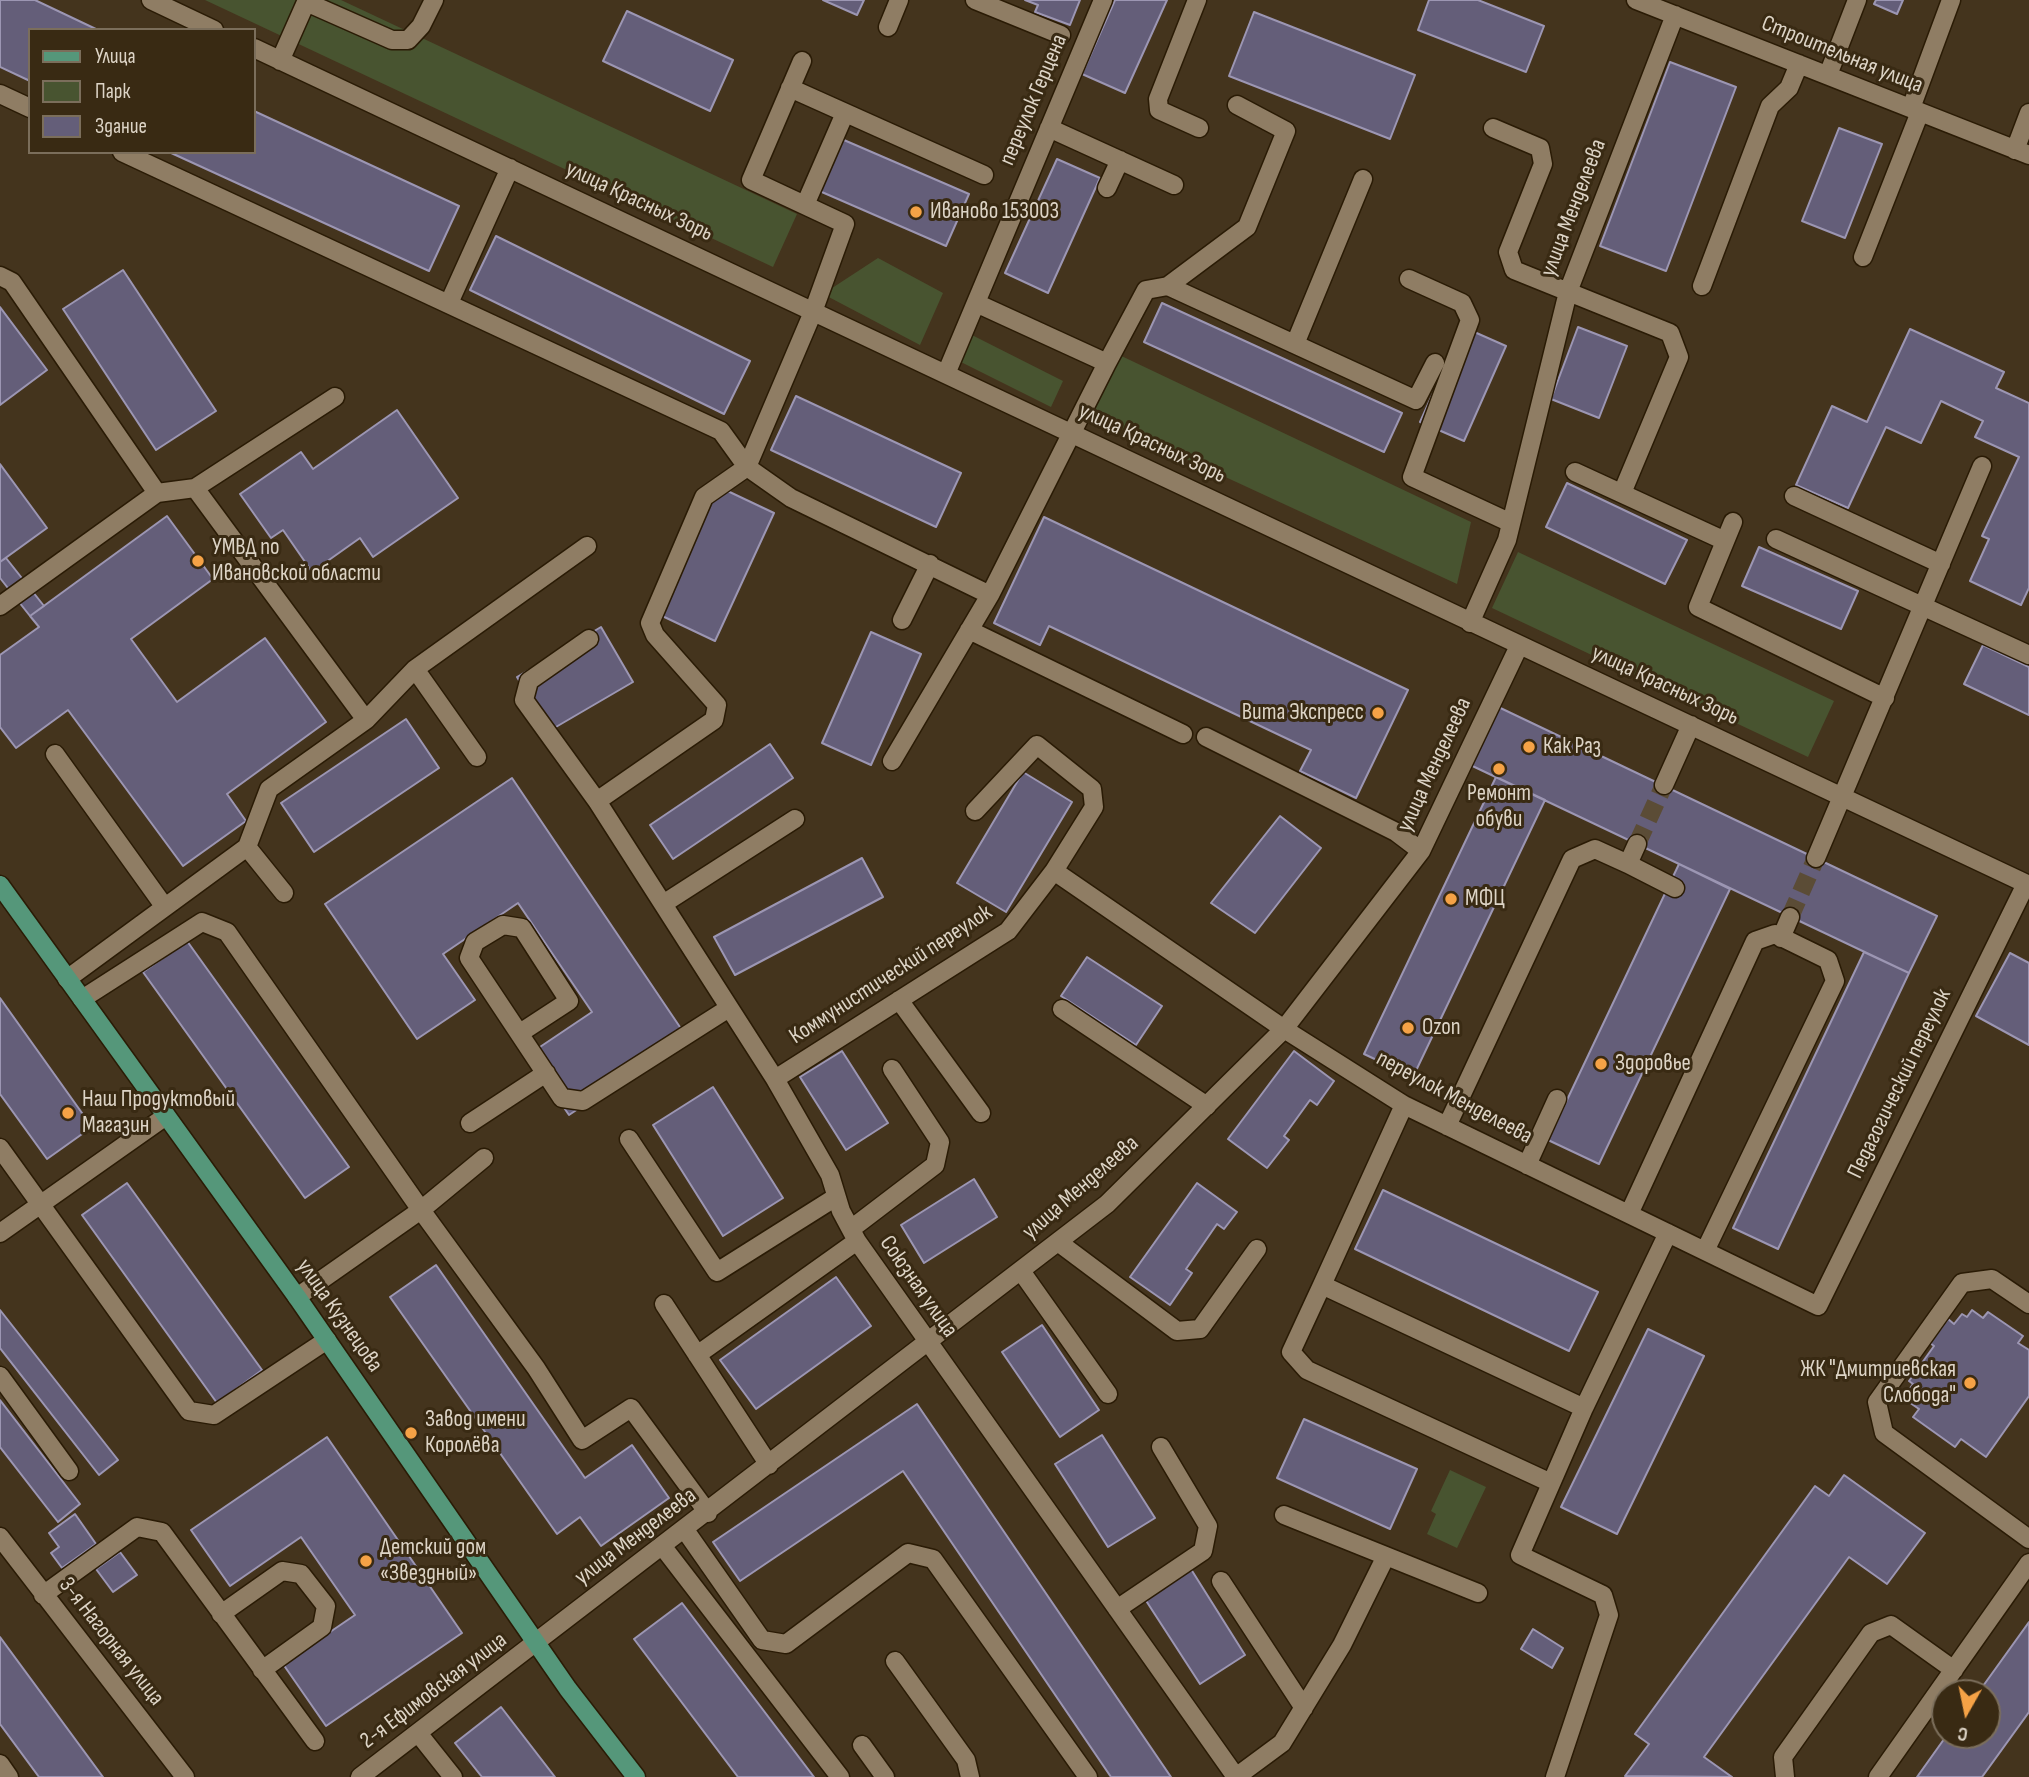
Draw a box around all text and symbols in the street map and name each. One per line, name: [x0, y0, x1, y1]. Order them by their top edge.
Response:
street label: Строительная улица: [1757, 10, 1927, 100]
legend: [28, 28, 256, 154]
street label: переулок Герцена: [994, 30, 1074, 170]
text: Улица: [95, 44, 136, 69]
text: Парк: [95, 79, 130, 104]
text: Здание: [95, 114, 147, 139]
street label: улица Менделеева: [1535, 135, 1613, 281]
street label: улица Красных Зорь: [561, 156, 717, 248]
place label: Иваново 153003: [930, 198, 1059, 226]
marker: Иваново 153003: [908, 204, 924, 220]
street label: улица Красных Зорь: [1074, 398, 1230, 490]
place label: УМВД по Ивановской области: [212, 534, 381, 588]
marker: УМВД по Ивановской области: [190, 553, 206, 569]
street label: улица Красных Зорь: [1587, 640, 1743, 732]
street label: улица Менделеева: [1392, 694, 1478, 836]
place label: Вита Экспресс: [1242, 699, 1364, 727]
marker: Вита Экспресс: [1370, 705, 1386, 721]
place label: Как Раз: [1543, 733, 1601, 761]
marker: Как Раз: [1521, 739, 1537, 755]
marker: Ремонт обуви: [1491, 761, 1507, 777]
place label: Ремонт обуви: [1467, 780, 1531, 834]
place label: МФЦ: [1465, 885, 1505, 913]
marker: МФЦ: [1443, 891, 1459, 907]
street label: Коммунистический переулок: [785, 899, 997, 1051]
street label: Педагогический переулок: [1842, 985, 1958, 1183]
place label: Ozon: [1422, 1014, 1461, 1042]
marker: Ozon: [1400, 1020, 1416, 1036]
street label: переулок Менделеева: [1371, 1045, 1537, 1151]
place label: Здоровье: [1615, 1050, 1691, 1078]
marker: Здоровье: [1593, 1056, 1609, 1072]
place label: Наш Продуктовый Магазин: [82, 1086, 235, 1140]
marker: Наш Продуктовый Магазин: [60, 1105, 76, 1121]
street label: улица Менделеева: [1017, 1130, 1145, 1246]
street label: Союзная улица: [873, 1231, 963, 1343]
street label: улица Кузнецова: [290, 1254, 388, 1378]
place label: ЖК "Дмитриевская Слобода": [1800, 1356, 1956, 1410]
marker: ЖК "Дмитриевская Слобода": [1962, 1375, 1978, 1391]
place label: Завод имени Королёва: [425, 1406, 526, 1460]
marker: Завод имени Королёва: [403, 1425, 419, 1441]
street label: улица Менделеева: [570, 1482, 702, 1592]
place label: Детский дом «Звездный»: [380, 1534, 486, 1588]
marker: Детский дом «Звездный»: [358, 1553, 374, 1569]
street label: 3-я Нагорная улица: [52, 1572, 170, 1712]
street label: 2-я Ефимовская улица: [355, 1627, 513, 1755]
north arrow: [1931, 1679, 2001, 1749]
text: С: [1956, 1721, 1970, 1745]

